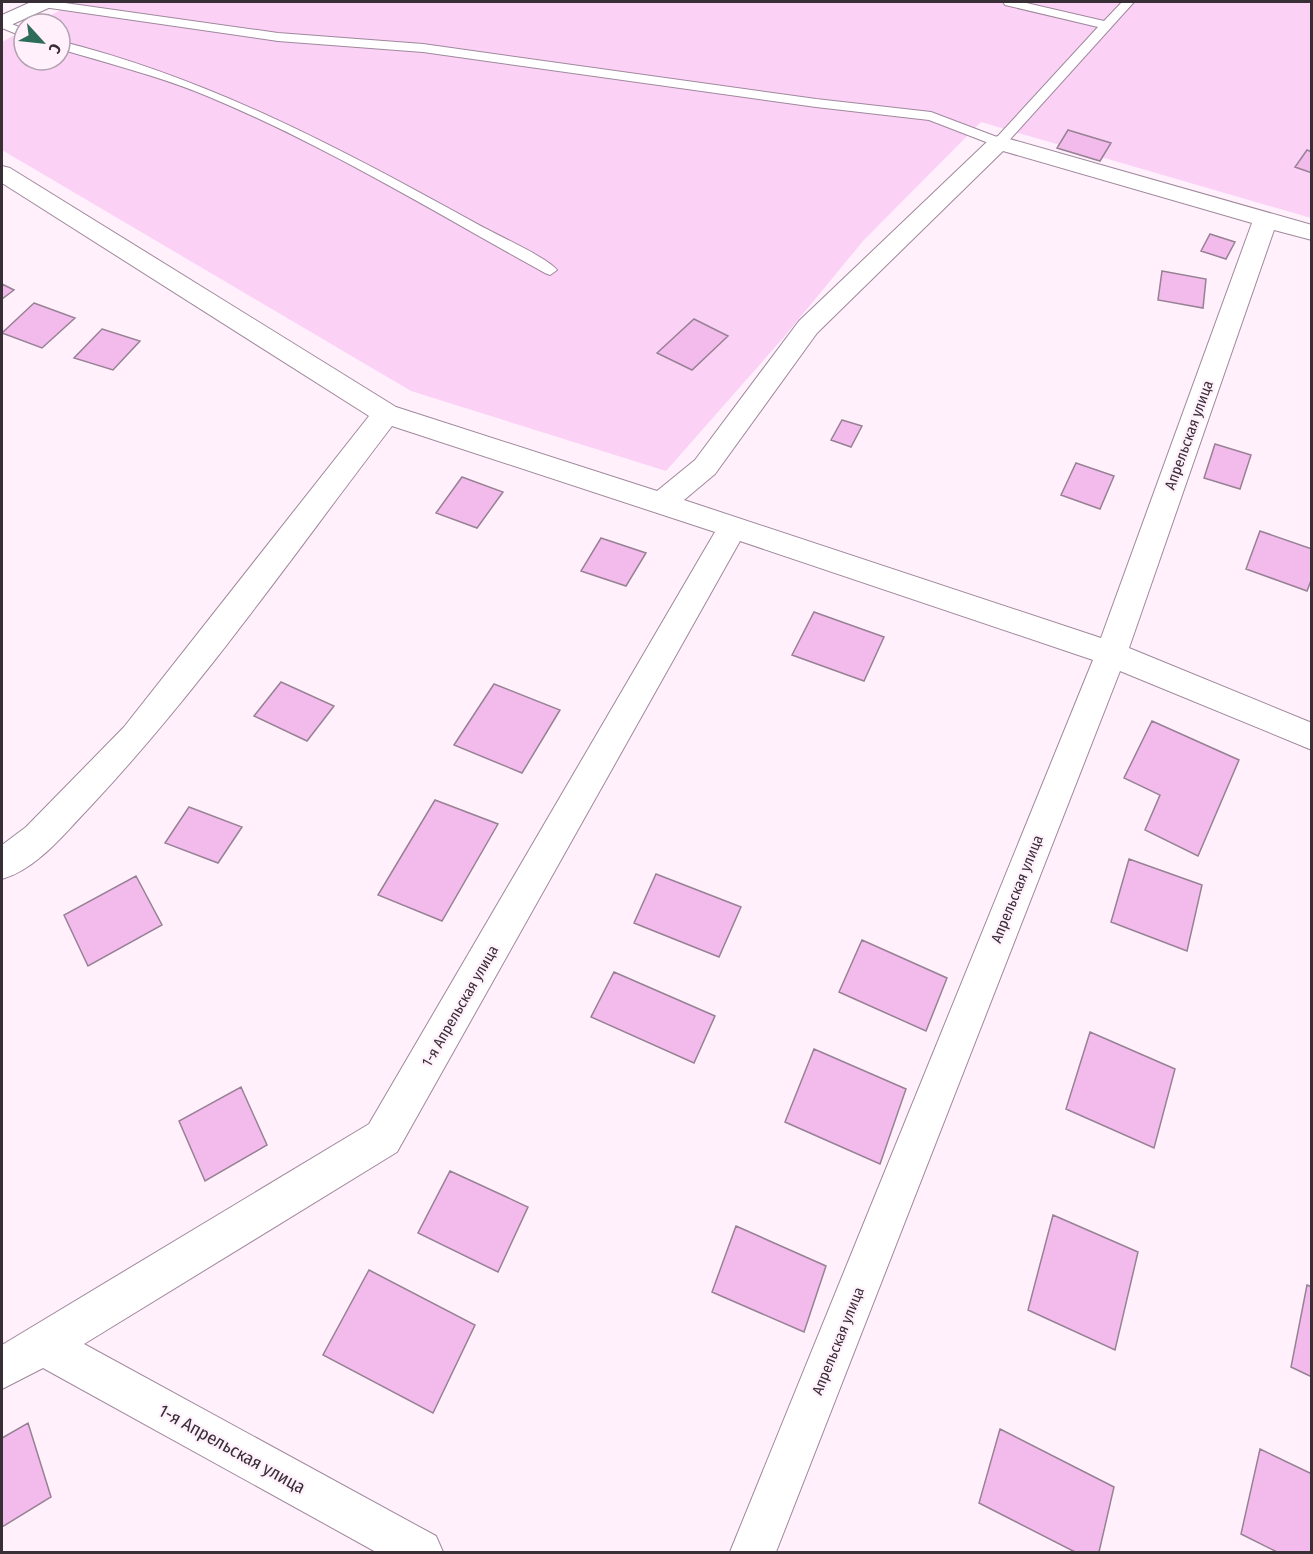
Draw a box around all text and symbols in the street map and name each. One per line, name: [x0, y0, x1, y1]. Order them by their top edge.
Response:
north arrow: [12, 12, 72, 72]
text: С: [44, 41, 65, 57]
street label: Апрельская улица: [1161, 378, 1217, 492]
street label: Апрельская улица: [987, 832, 1047, 946]
street label: 1-я Апрельская улица: [418, 942, 502, 1070]
street label: Апрельская улица: [808, 1284, 868, 1398]
street label: 1-я Апрельская улица: [155, 1400, 309, 1499]

